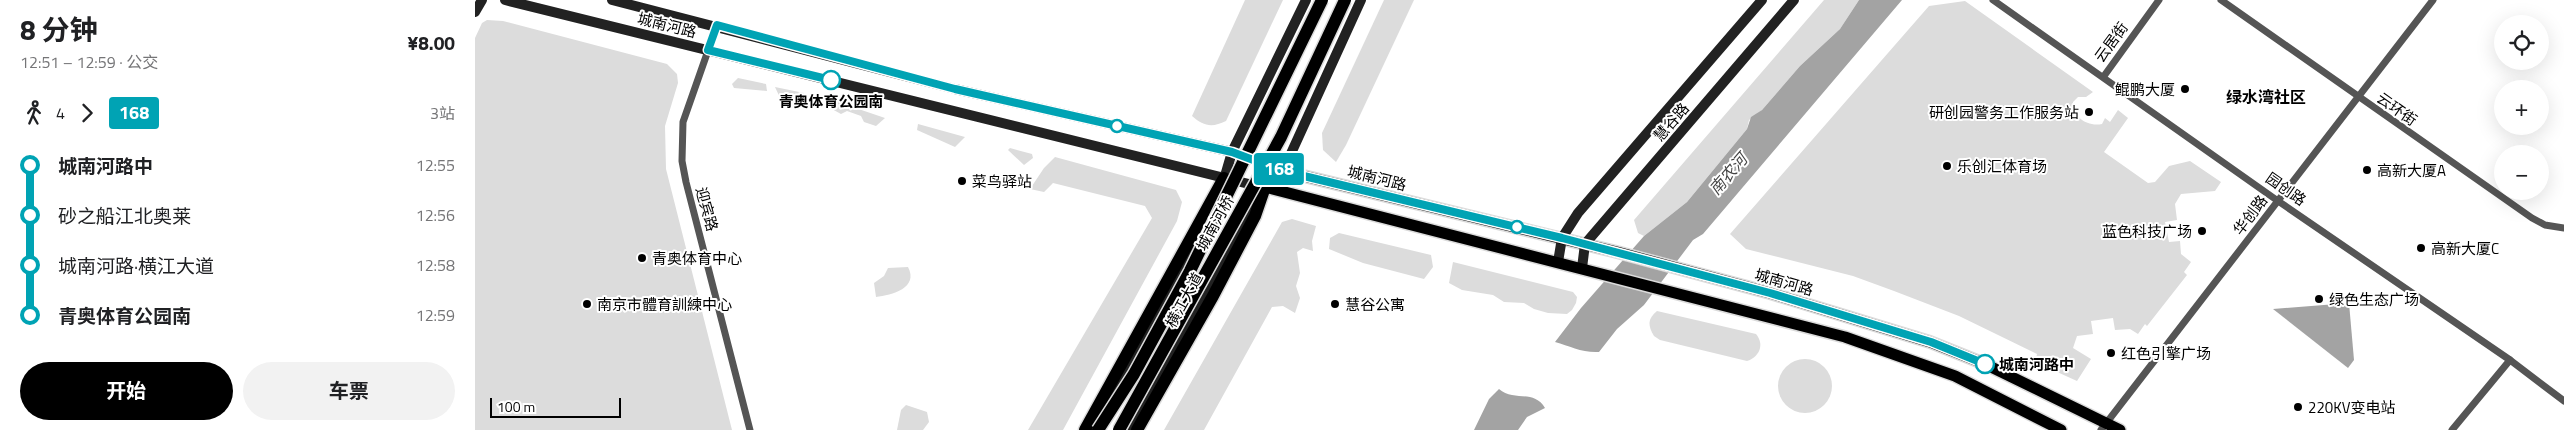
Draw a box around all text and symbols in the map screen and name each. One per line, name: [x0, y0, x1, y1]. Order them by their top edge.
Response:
street label: 城南河路: [635, 7, 699, 43]
text: 8 分钟: [20, 8, 98, 51]
map controls: [2494, 15, 2549, 200]
button: locate: [2494, 15, 2549, 70]
street label: 云居街: [2088, 17, 2134, 67]
text: ¥8.00: [408, 28, 455, 57]
text: 12:51 – 12:59 · 公交: [20, 50, 158, 74]
marker: 青奥体育公园南: [821, 70, 841, 90]
place label: 鲲鹏大厦: [2115, 78, 2175, 101]
button: +: [2494, 80, 2549, 135]
marker: 鲲鹏大厦: [2179, 83, 2191, 95]
district label: 绿水湾社区: [2226, 85, 2306, 109]
street label: 云环街: [2372, 87, 2422, 131]
place label: 青奥体育公园南: [778, 90, 884, 113]
street label: 慧谷路: [1648, 97, 1694, 147]
icon: walk: [20, 99, 48, 127]
icon: forward: [73, 99, 101, 127]
text: 168: [119, 99, 149, 126]
text: 4: [56, 101, 65, 125]
text: 3站: [430, 101, 455, 125]
place label: 研创园警务工作服务站: [1929, 101, 2079, 124]
marker: 研创园警务工作服务站: [2083, 106, 2095, 118]
unlabelled marker: [1110, 119, 1124, 133]
button: −: [2494, 145, 2549, 200]
water label: 南农河: [1703, 146, 1755, 200]
text: 城南河路中: [58, 151, 153, 180]
text: 12:55: [416, 153, 455, 177]
line badge: 168: [1250, 153, 1308, 185]
text: 168: [1264, 155, 1294, 182]
place label: 乐创汇体育场: [1957, 155, 2047, 178]
place label: 高新大厦A: [2377, 159, 2446, 182]
street label: 城南河路: [1345, 160, 1409, 196]
marker: 乐创汇体育场: [1941, 160, 1953, 172]
marker: 高新大厦A: [2361, 164, 2373, 176]
street label: 园创路: [2261, 167, 2311, 211]
place label: 菜鸟驿站: [972, 170, 1032, 193]
marker: 菜鸟驿站: [956, 175, 968, 187]
street label: 迎宾路: [690, 184, 724, 234]
street label: 华创路: [2227, 190, 2273, 240]
street label: 城南河桥: [1190, 191, 1240, 255]
text: 砂之船江北奥莱: [58, 201, 191, 230]
text: 12:56: [416, 203, 455, 227]
unlabelled marker: [1510, 220, 1524, 234]
place label: 蓝色科技广场: [2102, 220, 2192, 243]
marker: 蓝色科技广场: [2196, 225, 2208, 237]
place label: 高新大厦C: [2431, 237, 2499, 260]
marker: 高新大厦C: [2415, 242, 2427, 254]
place label: 青奥体育中心: [652, 247, 742, 270]
text: 城南河路·横江大道: [58, 251, 214, 280]
marker: 青奥体育中心: [636, 252, 648, 264]
text: 12:58: [416, 253, 455, 277]
street label: 城南河路: [1752, 263, 1816, 301]
street label: 横江大道: [1159, 268, 1209, 332]
place label: 绿色生态广场: [2329, 288, 2419, 311]
place label: 南京市體育訓練中心: [597, 293, 732, 316]
place label: 慧谷公寓: [1345, 293, 1405, 316]
marker: 绿色生态广场: [2313, 293, 2325, 305]
marker: 南京市體育訓練中心: [581, 298, 593, 310]
marker: 慧谷公寓: [1329, 298, 1341, 310]
text: 青奥体育公园南: [58, 301, 191, 330]
text: 12:59: [416, 303, 455, 327]
place label: 红色引擎广场: [2121, 342, 2211, 365]
marker: 红色引擎广场: [2105, 347, 2117, 359]
place label: 城南河路中: [1999, 353, 2074, 376]
marker: 城南河路中: [1975, 354, 1995, 374]
button: 开始: [20, 362, 233, 420]
button: 车票: [243, 362, 455, 420]
scale bar: [490, 395, 621, 418]
text: 100 m: [497, 396, 535, 417]
place label: 220KV变电站: [2308, 396, 2395, 419]
marker: 220KV变电站: [2292, 401, 2304, 413]

